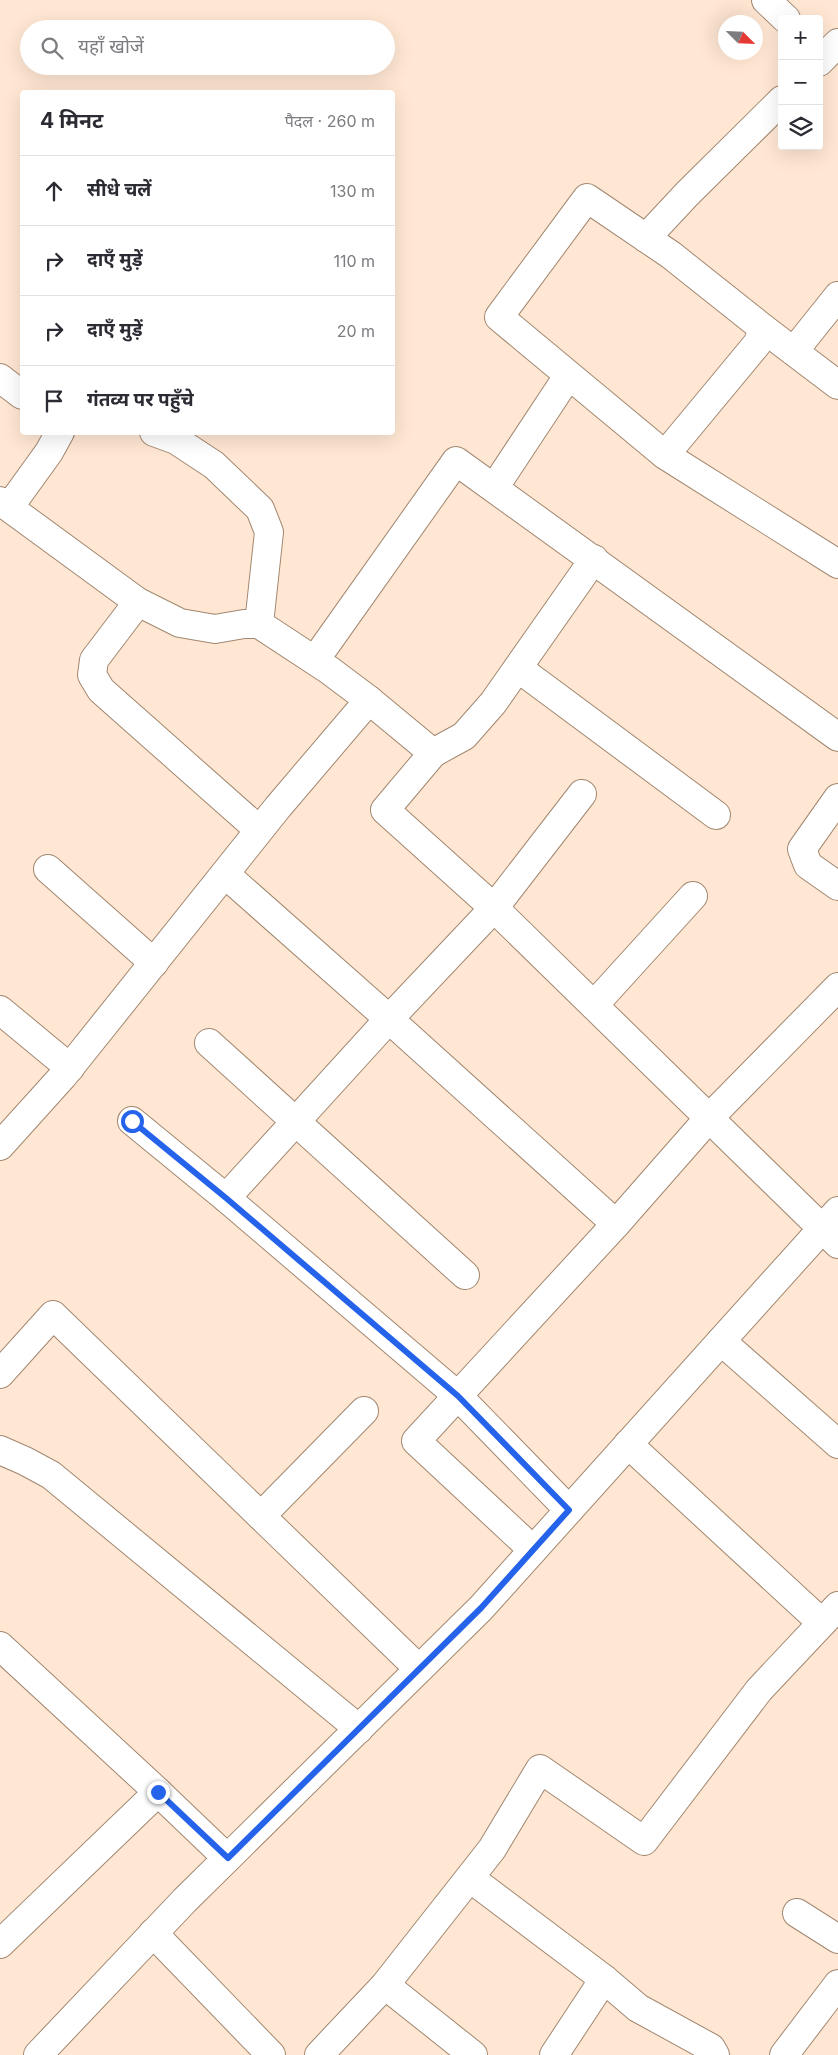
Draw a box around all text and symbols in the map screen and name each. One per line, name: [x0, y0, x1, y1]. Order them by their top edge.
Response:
north arrow: [718, 15, 763, 60]
map controls: [778, 15, 823, 150]
button: +: [778, 15, 823, 60]
search box: [20, 20, 395, 75]
icon: search: [38, 34, 66, 62]
text: यहाँ खोजें: [78, 35, 144, 58]
button: −: [778, 60, 823, 105]
button: layers: [778, 105, 823, 150]
text: 4 मिनट: [40, 108, 103, 133]
text: पैदल · 260 m: [285, 111, 375, 131]
icon: ahead: [40, 177, 68, 205]
text: सीधे चलें: [87, 178, 151, 201]
text: 130 m: [330, 181, 375, 201]
icon: right: [40, 247, 68, 275]
text: दाएँ मुड़ें: [87, 248, 143, 271]
text: 110 m: [333, 251, 375, 271]
icon: right: [40, 317, 68, 345]
text: दाएँ मुड़ें: [87, 318, 143, 341]
text: 20 m: [337, 321, 375, 341]
icon: arrive: [40, 387, 68, 415]
text: गंतव्य पर पहुँचे: [87, 388, 194, 411]
route start: [121, 1110, 144, 1133]
route end: [147, 1781, 170, 1804]

